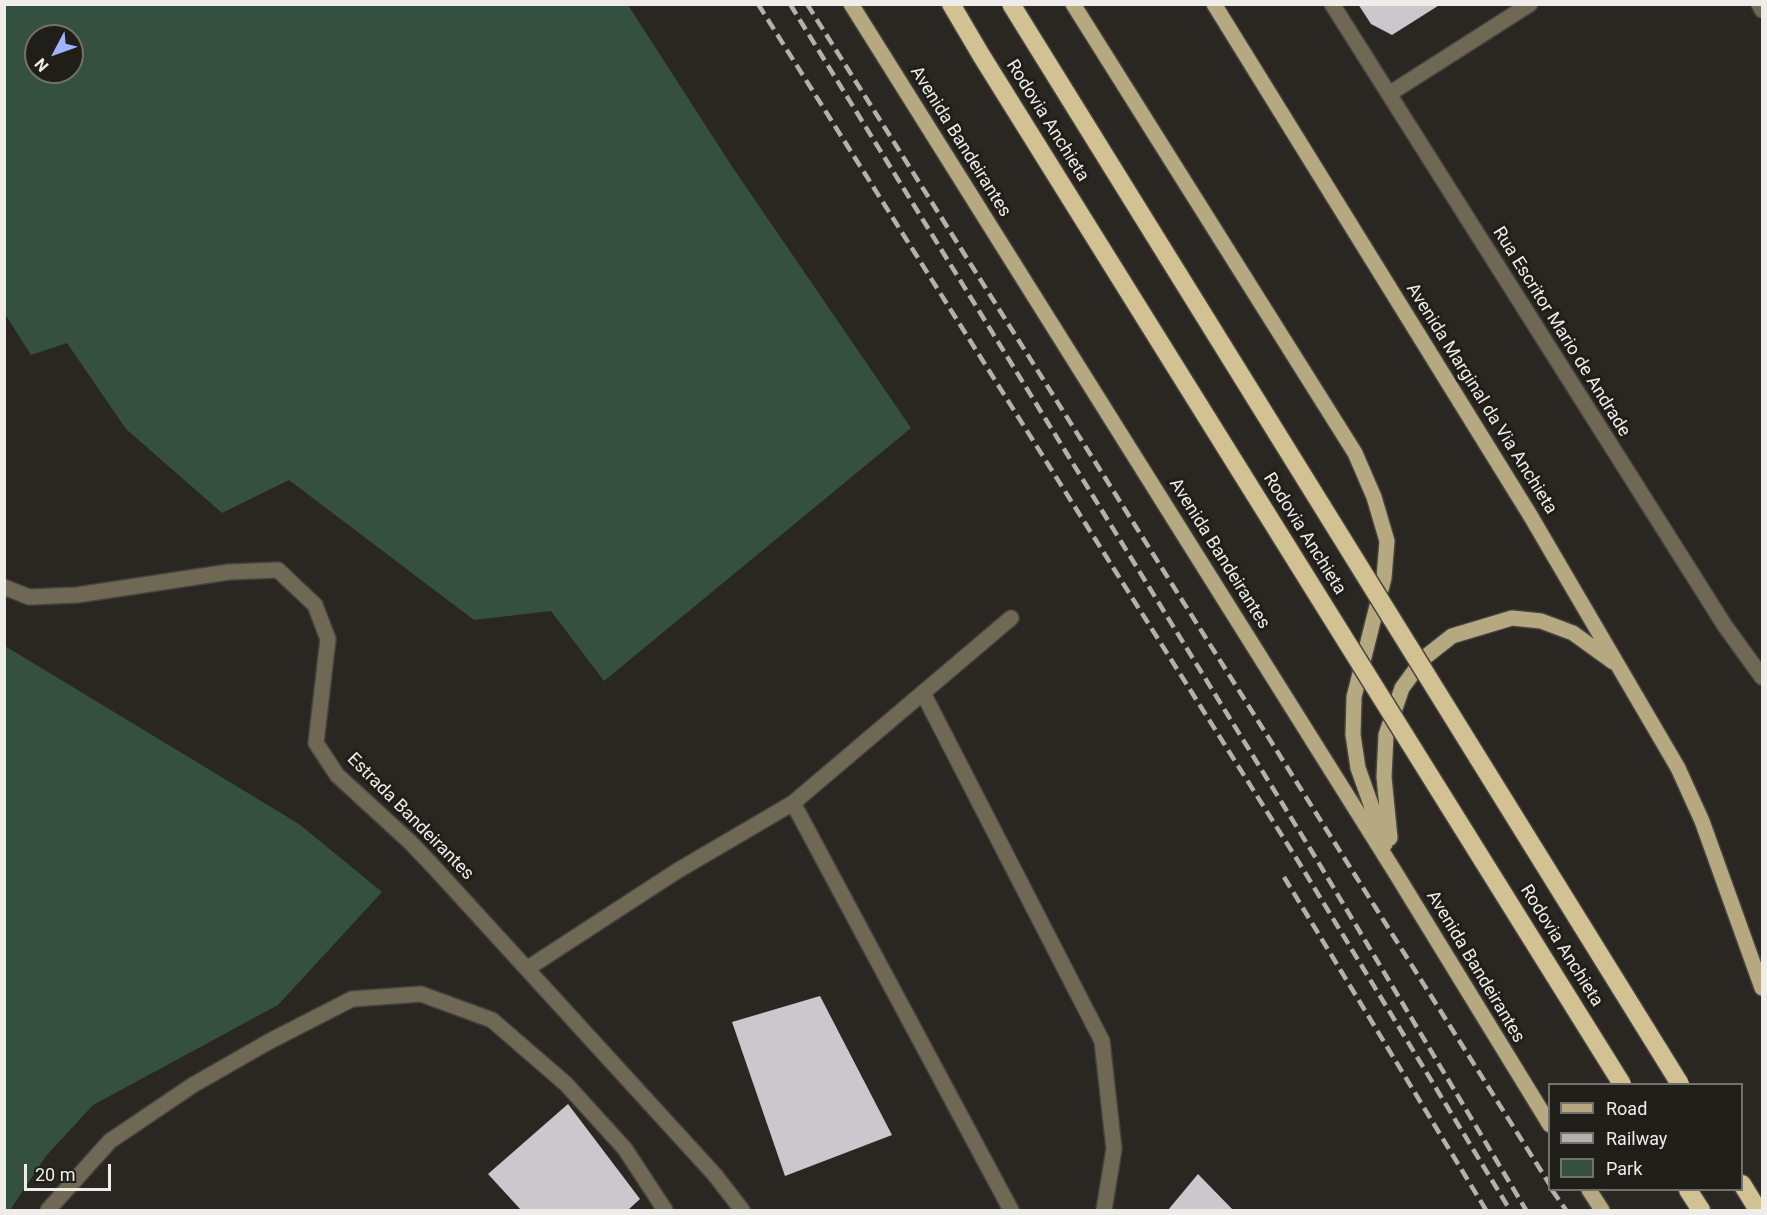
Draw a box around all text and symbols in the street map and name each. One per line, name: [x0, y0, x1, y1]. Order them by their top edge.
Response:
north arrow: [24, 24, 84, 84]
text: N: [31, 54, 52, 75]
street label: Rodovia Anchieta: [1001, 56, 1093, 186]
street label: Avenida Bandeirantes: [905, 63, 1015, 221]
street label: Rua Escritor Mario de Andrade: [1487, 223, 1635, 441]
street label: Avenida Marginal da Via Anchieta: [1401, 280, 1561, 518]
street label: Rodovia Anchieta: [1258, 469, 1350, 599]
street label: Avenida Bandeirantes: [1164, 475, 1274, 633]
street label: Estrada Bandeirantes: [342, 749, 478, 885]
street label: Rodovia Anchieta: [1515, 881, 1607, 1011]
street label: Avenida Bandeirantes: [1421, 887, 1529, 1047]
legend: [1548, 1083, 1743, 1191]
text: Road: [1606, 1098, 1647, 1119]
text: Railway: [1606, 1128, 1667, 1149]
scale bar: [27, 1152, 114, 1190]
text: Park: [1606, 1158, 1642, 1179]
text: 20 m: [35, 1164, 75, 1185]

